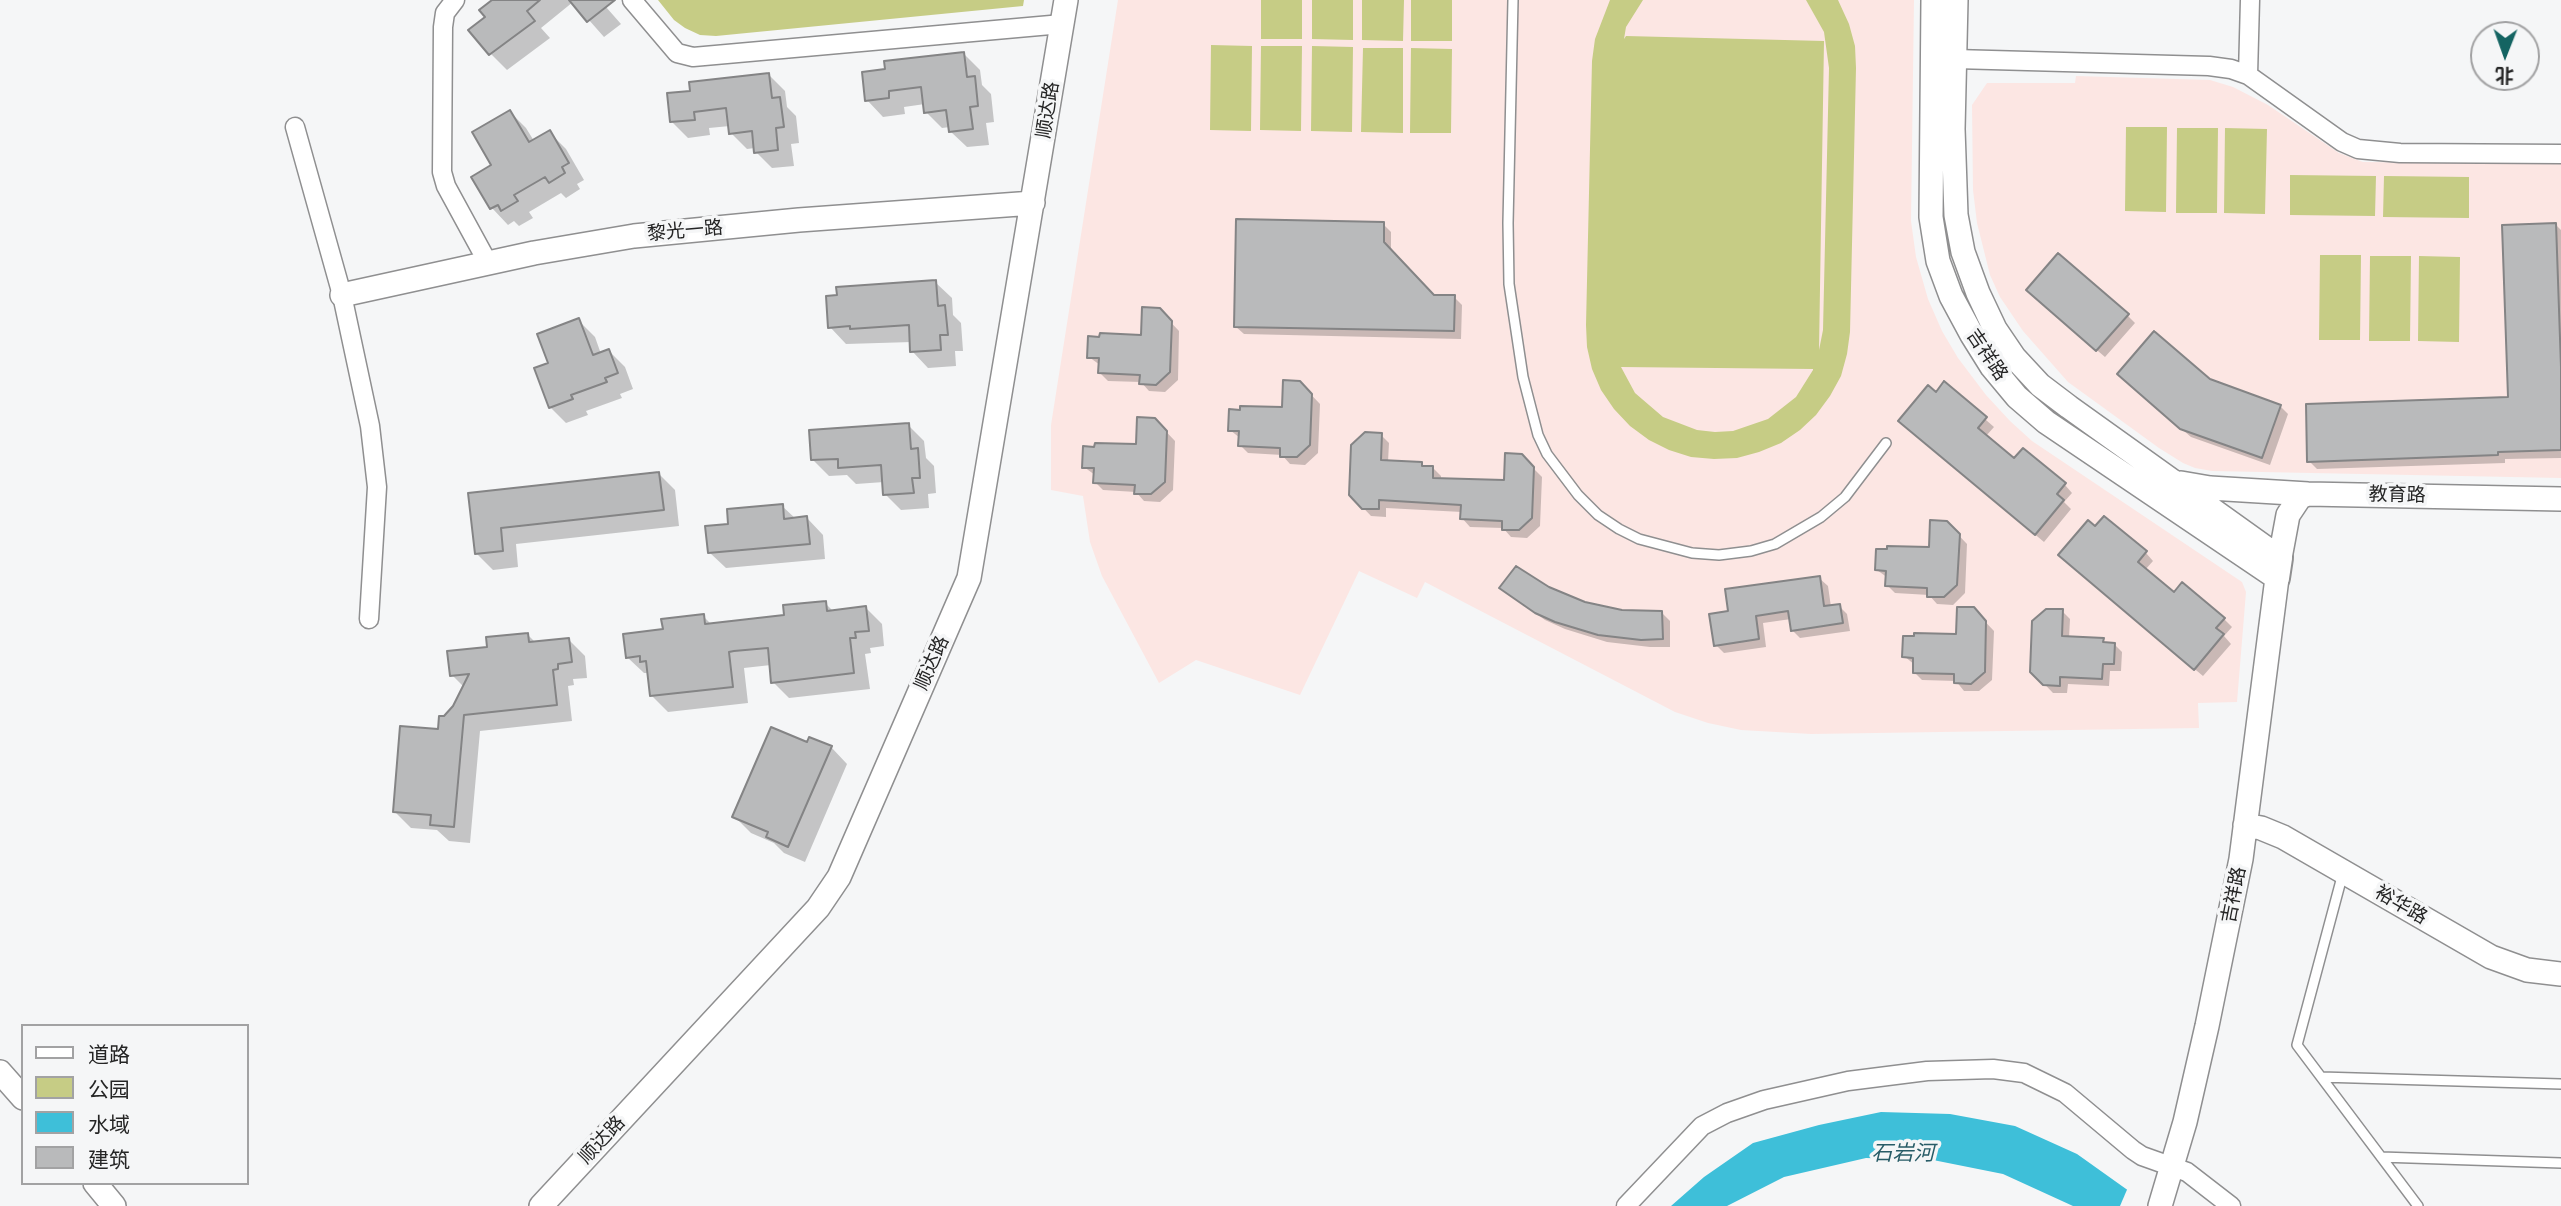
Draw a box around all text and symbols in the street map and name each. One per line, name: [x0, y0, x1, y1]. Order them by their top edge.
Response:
north arrow: [2470, 21, 2540, 91]
text: 北: [2495, 64, 2514, 87]
street label: 顺达路: [1032, 80, 1064, 140]
street label: 黎光一路: [646, 216, 724, 246]
street label: 吉祥路: [1962, 325, 2012, 385]
street label: 教育路: [2368, 483, 2426, 507]
street label: 顺达路: [910, 632, 954, 694]
street label: 吉祥路: [2217, 865, 2251, 925]
street label: 裕华路: [2371, 881, 2431, 929]
legend: [21, 1024, 248, 1185]
text: 道路: [88, 1042, 130, 1067]
text: 公园: [88, 1077, 130, 1102]
street label: 顺达路: [574, 1111, 630, 1169]
text: 水域: [88, 1112, 130, 1137]
water label: 石岩河: [1872, 1141, 1934, 1167]
text: 建筑: [88, 1147, 130, 1172]

